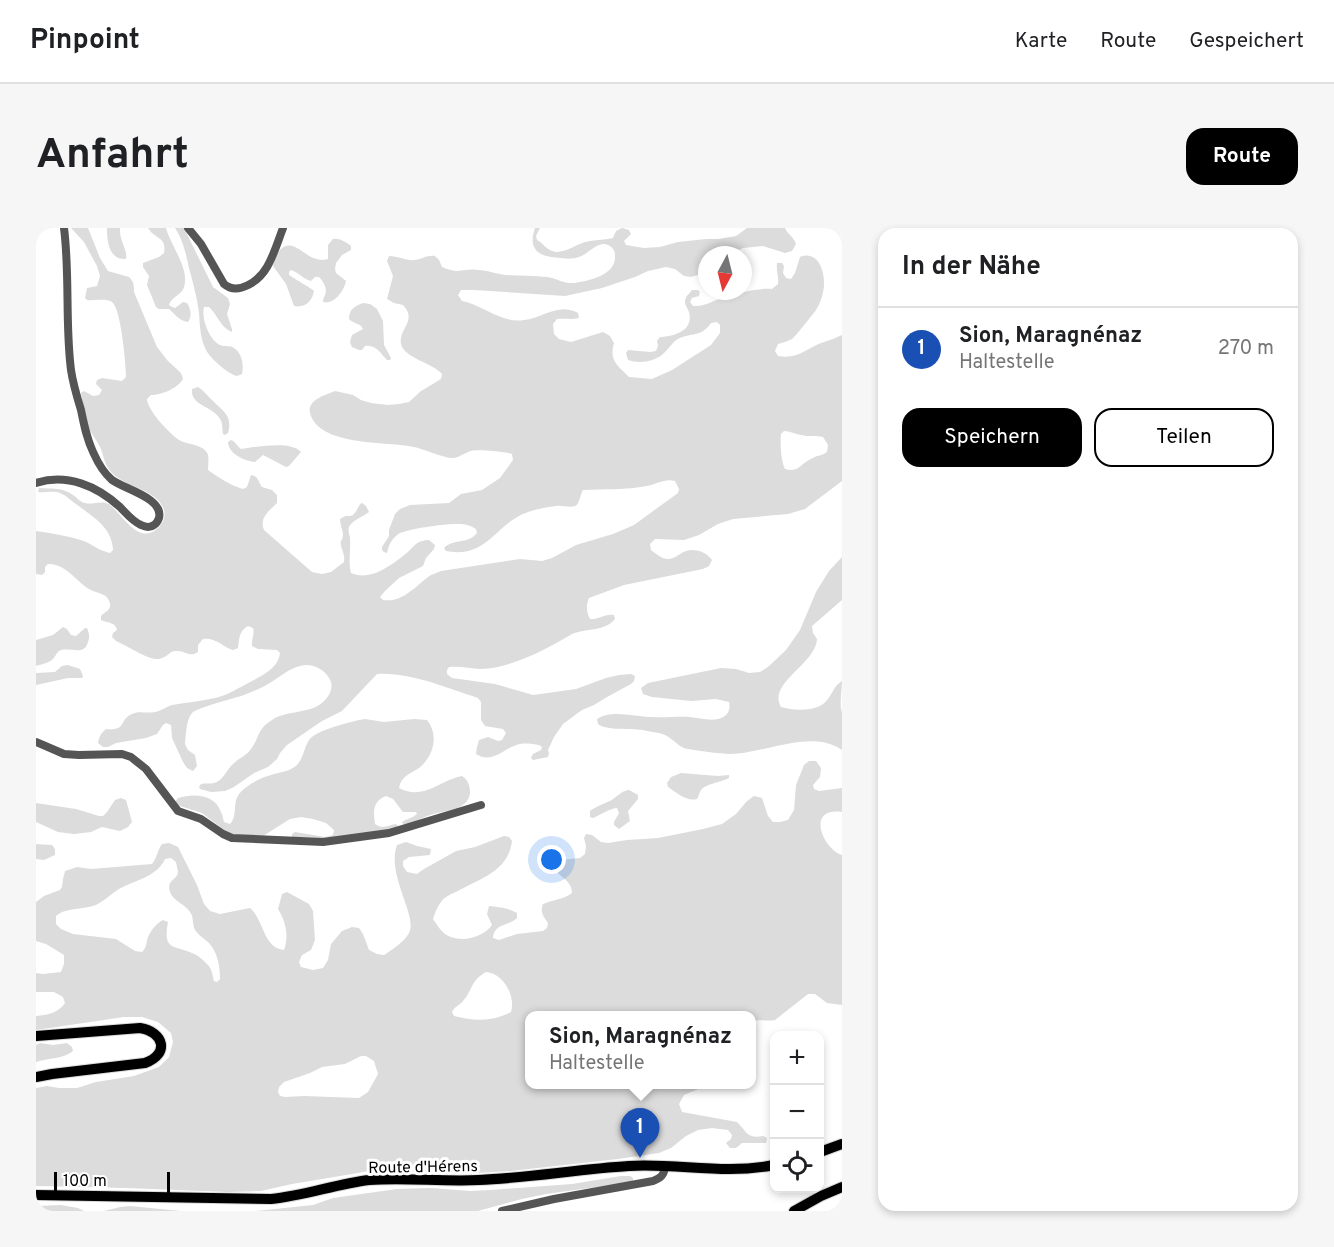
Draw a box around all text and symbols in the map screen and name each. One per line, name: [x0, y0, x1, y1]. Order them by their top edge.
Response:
text: Pinpoint: [30, 23, 140, 59]
text: Karte: [1015, 28, 1067, 55]
text: Route: [1100, 28, 1156, 55]
text: Gespeichert: [1189, 28, 1304, 55]
button: Route: [1186, 128, 1298, 185]
text: Anfahrt: [36, 130, 189, 183]
north arrow: [698, 246, 752, 300]
text: In der Nähe: [902, 251, 1041, 284]
text: Sion, Maragnénaz: [959, 323, 1142, 350]
text: 1: [918, 336, 926, 362]
text: 270 m: [1218, 336, 1274, 362]
text: Haltestelle: [959, 350, 1055, 376]
button: Speichern: [902, 408, 1082, 467]
button: Teilen: [1094, 408, 1274, 467]
your location: [537, 845, 566, 874]
popup: [525, 1011, 756, 1089]
text: Sion, Maragnénaz: [549, 1024, 732, 1051]
map controls: [770, 1031, 824, 1193]
button: +: [770, 1031, 824, 1085]
text: Haltestelle: [549, 1051, 645, 1077]
button: −: [770, 1085, 824, 1139]
pin: 1: [620, 1108, 660, 1158]
button: locate: [770, 1139, 824, 1193]
street label: Route d'Hérens: [368, 1157, 478, 1179]
scale bar: [54, 1169, 170, 1196]
text: 100 m: [63, 1172, 107, 1192]

